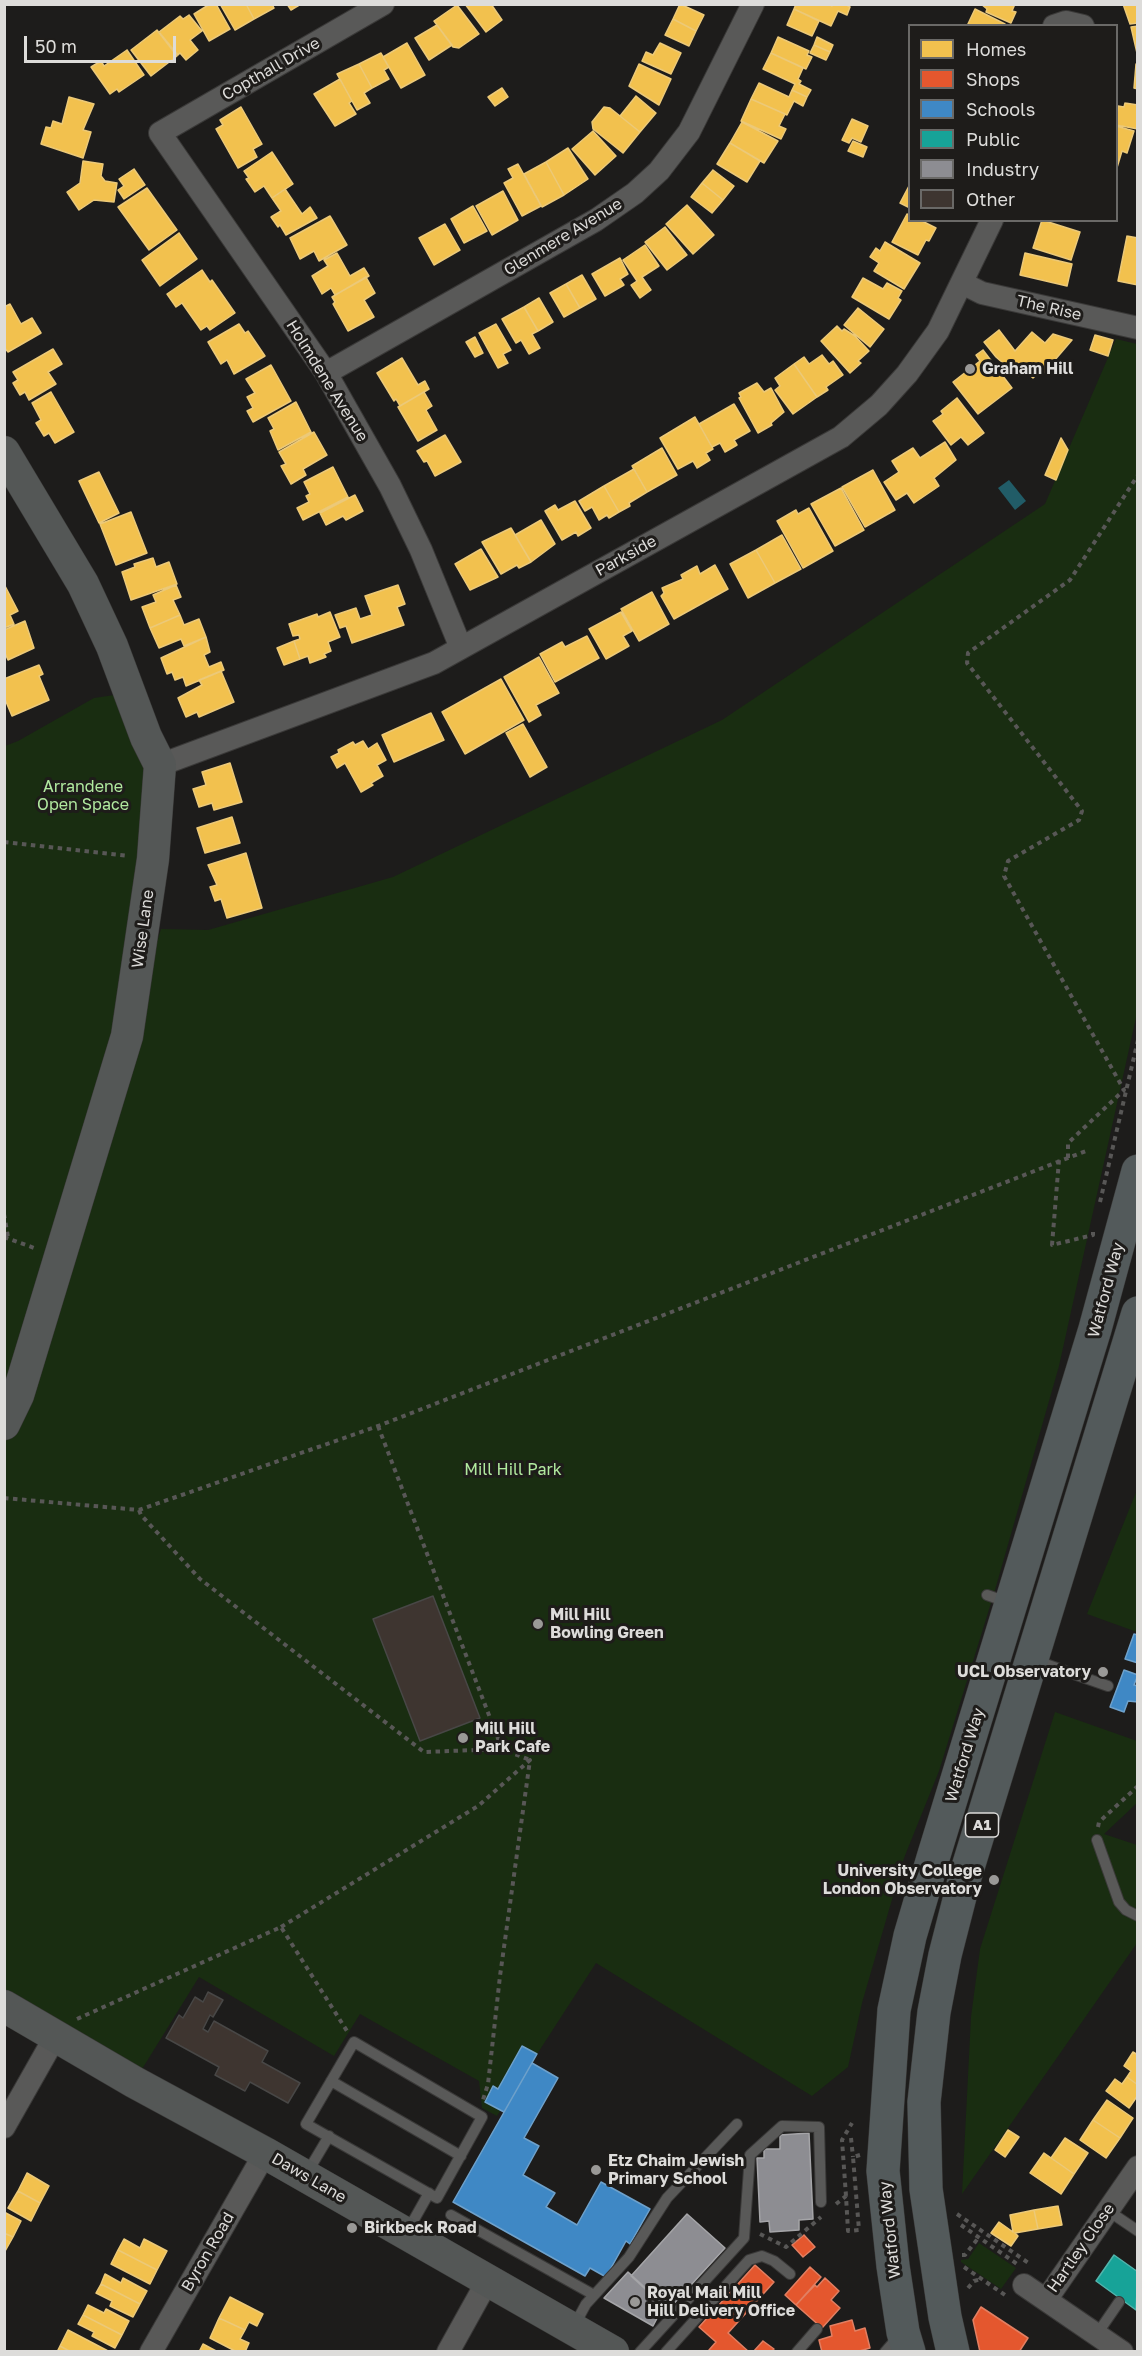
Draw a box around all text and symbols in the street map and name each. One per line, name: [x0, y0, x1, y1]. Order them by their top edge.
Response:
scale bar: [27, 24, 178, 62]
legend: [908, 24, 1118, 222]
street label: Copthall Drive: [219, 33, 323, 105]
text: 50 m: [35, 35, 77, 57]
text: Homes: [966, 38, 1026, 60]
text: Shops: [966, 68, 1020, 90]
text: Schools: [966, 98, 1035, 120]
text: Public: [966, 128, 1020, 150]
text: Industry: [966, 158, 1039, 180]
text: Other: [966, 188, 1015, 210]
street label: Glenmere Avenue: [500, 194, 626, 280]
street label: The Rise: [1015, 291, 1083, 325]
street label: Holmdene Avenue: [282, 317, 372, 445]
place label: Graham Hill: [982, 359, 1073, 379]
marker: Graham Hill: [963, 362, 977, 376]
street label: Parkside: [592, 531, 660, 581]
park label: Arrandene Open Space: [37, 777, 129, 815]
street label: Wise Lane: [128, 889, 158, 969]
street label: Watford Way: [1084, 1240, 1128, 1340]
park label: Mill Hill Park: [464, 1460, 562, 1480]
place label: Mill Hill Bowling Green: [550, 1605, 664, 1643]
marker: Mill Hill Bowling Green: [531, 1617, 545, 1631]
place label: UCL Observatory: [957, 1662, 1091, 1682]
marker: UCL Observatory: [1096, 1665, 1110, 1679]
street label: Watford Way: [942, 1706, 988, 1804]
place label: Mill Hill Park Cafe: [475, 1719, 550, 1757]
marker: Mill Hill Park Cafe: [456, 1731, 470, 1745]
road number: A1: [966, 1813, 998, 1837]
place label: University College London Observatory: [823, 1861, 982, 1899]
marker: University College London Observatory: [987, 1873, 1001, 1887]
street label: Daws Lane: [268, 2149, 350, 2207]
place label: Etz Chaim Jewish Primary School: [608, 2151, 744, 2189]
marker: Etz Chaim Jewish Primary School: [589, 2163, 603, 2177]
street label: Watford Way: [875, 2180, 905, 2280]
street label: Hartley Close: [1043, 2200, 1119, 2296]
street label: Byron Road: [178, 2209, 238, 2295]
place label: Birkbeck Road: [364, 2218, 477, 2238]
marker: Birkbeck Road: [345, 2221, 359, 2235]
place label: Royal Mail Mill Hill Delivery Office: [647, 2283, 795, 2321]
marker: Royal Mail Mill Hill Delivery Office: [628, 2295, 642, 2309]

